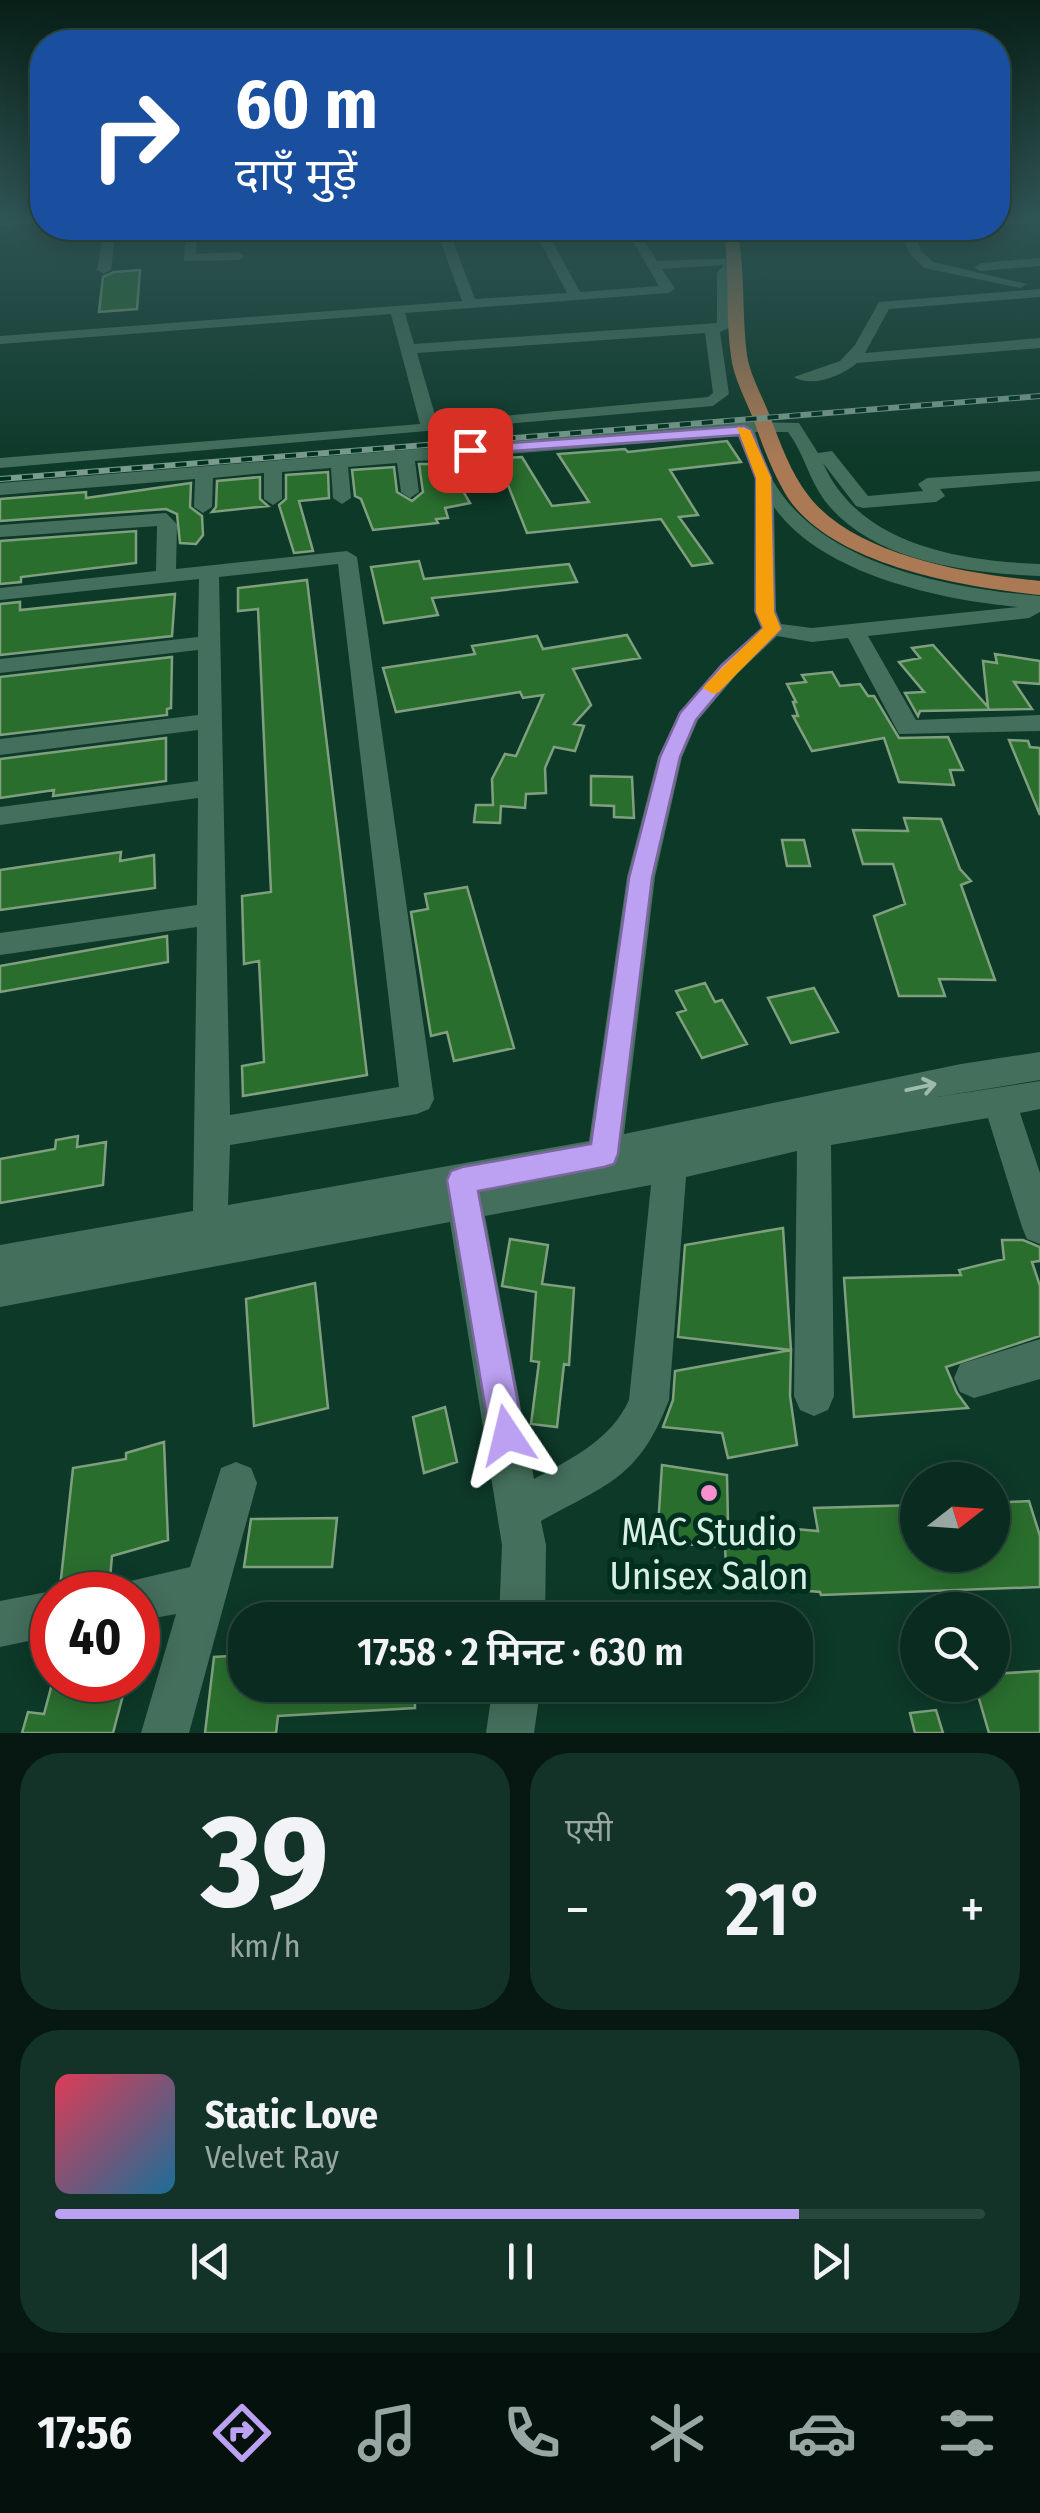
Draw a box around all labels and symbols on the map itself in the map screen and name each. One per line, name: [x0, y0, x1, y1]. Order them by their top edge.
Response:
pin: [428, 408, 513, 493]
one-way arrow: [904, 1077, 936, 1095]
position arrow: [455, 1383, 559, 1487]
north arrow: [900, 1462, 1010, 1572]
marker: MAC Studio Unisex Salon: [698, 1482, 720, 1504]
place label: MAC Studio Unisex Salon: [609, 1509, 809, 1599]
speed limit sign: 40: [30, 1572, 160, 1702]

